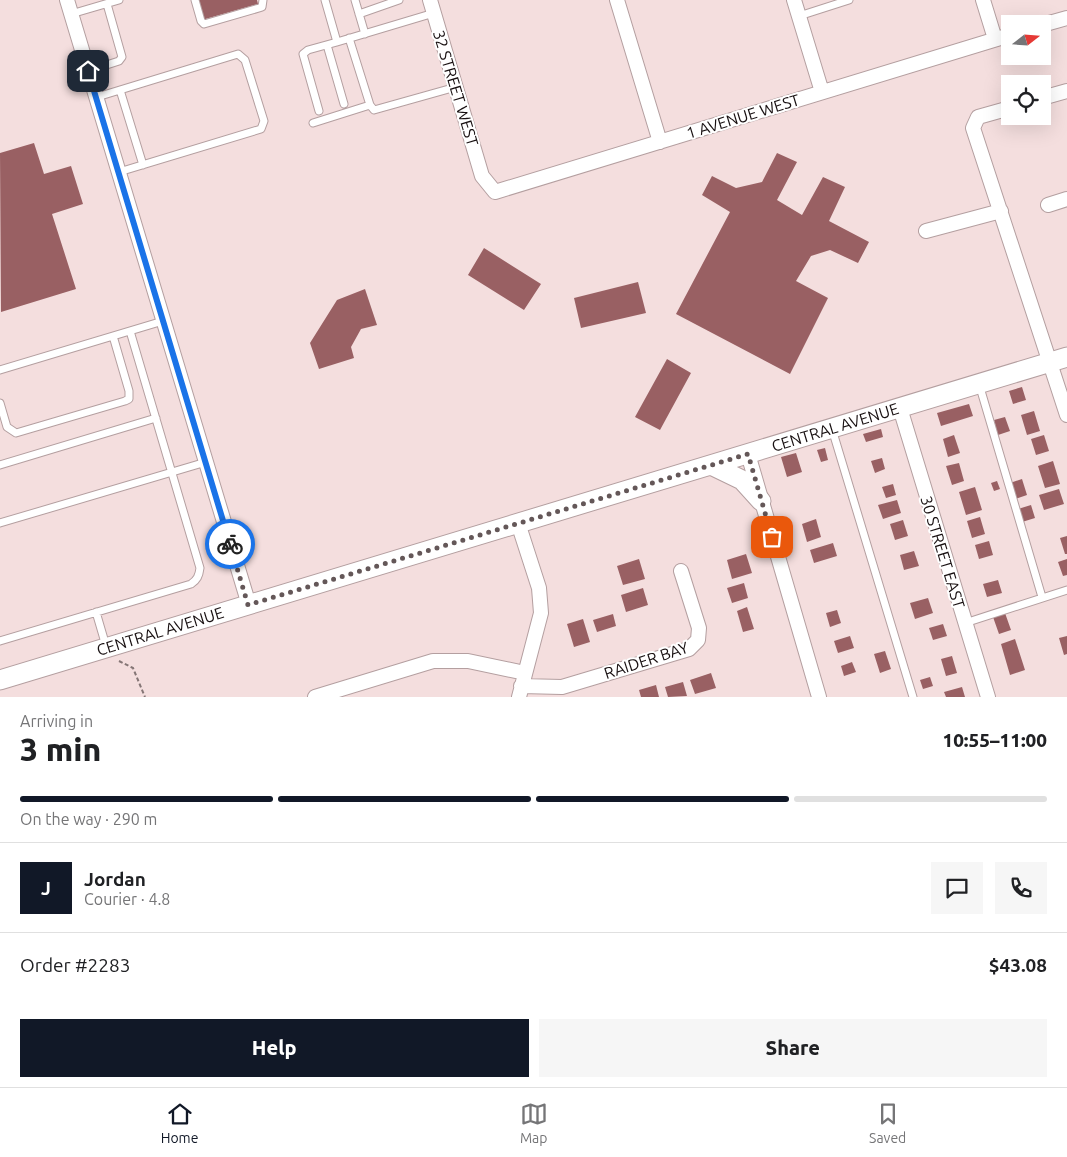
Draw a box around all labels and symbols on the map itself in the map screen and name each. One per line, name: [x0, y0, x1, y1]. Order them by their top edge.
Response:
north arrow: [1001, 15, 1051, 65]
street label: 32 STREET WEST: [430, 28, 482, 148]
pin: [67, 50, 109, 92]
street label: 1 AVENUE WEST: [684, 90, 802, 142]
street label: CENTRAL AVENUE: [769, 399, 901, 455]
street label: 30 STREET EAST: [917, 494, 969, 610]
pin: [751, 516, 793, 558]
courier: [205, 519, 255, 569]
street label: CENTRAL AVENUE: [94, 603, 226, 659]
street label: RAIDER BAY: [602, 638, 691, 682]

